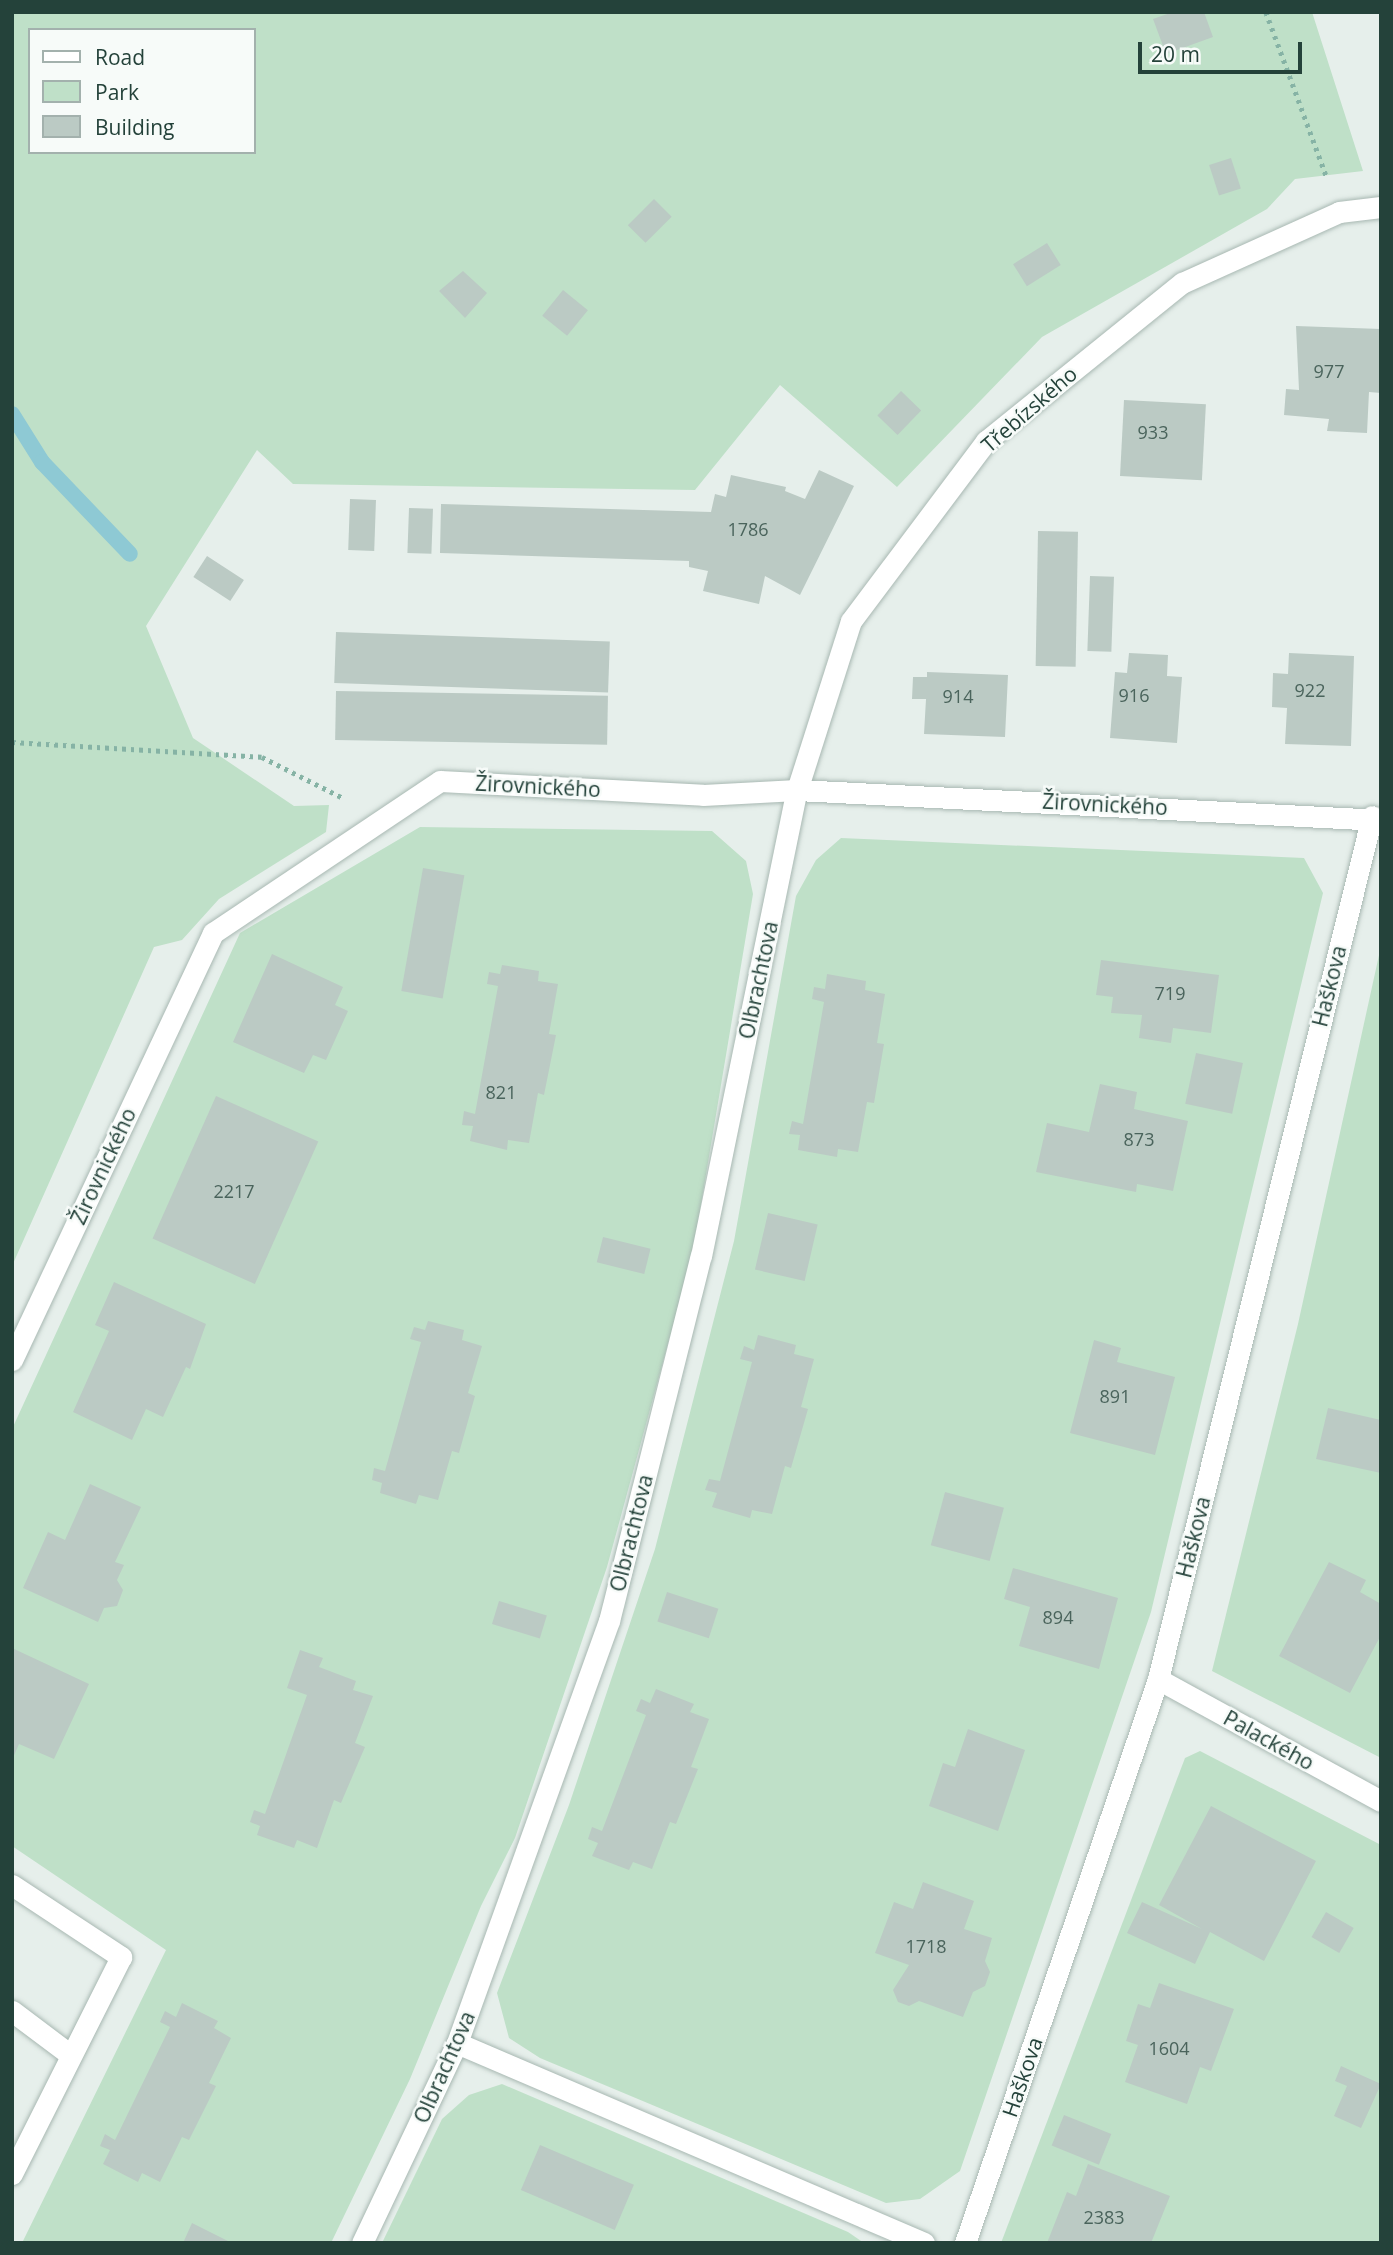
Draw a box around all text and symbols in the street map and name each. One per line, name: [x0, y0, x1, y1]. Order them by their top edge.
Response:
legend: [28, 28, 256, 154]
scale bar: [1141, 28, 1306, 72]
text: 20 m: [1151, 40, 1200, 68]
text: Road: [95, 43, 145, 71]
text: Park: [95, 78, 139, 106]
text: Building: [95, 113, 174, 141]
house number: 977: [1314, 360, 1344, 382]
street label: Třebízského: [976, 361, 1082, 457]
house number: 933: [1138, 421, 1168, 443]
house number: 1786: [727, 518, 769, 540]
house number: 922: [1295, 679, 1325, 701]
house number: 916: [1119, 684, 1149, 706]
house number: 914: [943, 685, 973, 707]
street label: Žirovnického: [475, 770, 601, 802]
street label: Žirovnického: [1042, 788, 1168, 820]
street label: Olbrachtova: [733, 919, 783, 1041]
street label: Haškova: [1307, 943, 1351, 1029]
house number: 719: [1155, 982, 1185, 1004]
house number: 821: [486, 1081, 516, 1103]
street label: Žirovnického: [65, 1104, 141, 1228]
house number: 873: [1124, 1128, 1154, 1150]
house number: 2217: [213, 1180, 255, 1202]
house number: 891: [1100, 1385, 1130, 1407]
street label: Olbrachtova: [604, 1472, 658, 1594]
street label: Haškova: [1171, 1494, 1215, 1580]
house number: 894: [1043, 1606, 1073, 1628]
street label: Palackého: [1219, 1705, 1319, 1775]
house number: 1718: [905, 1935, 947, 1957]
street label: Olbrachtova: [408, 2007, 480, 2127]
street label: Haškova: [997, 2034, 1047, 2120]
house number: 1604: [1148, 2037, 1190, 2059]
house number: 2383: [1083, 2206, 1125, 2228]

